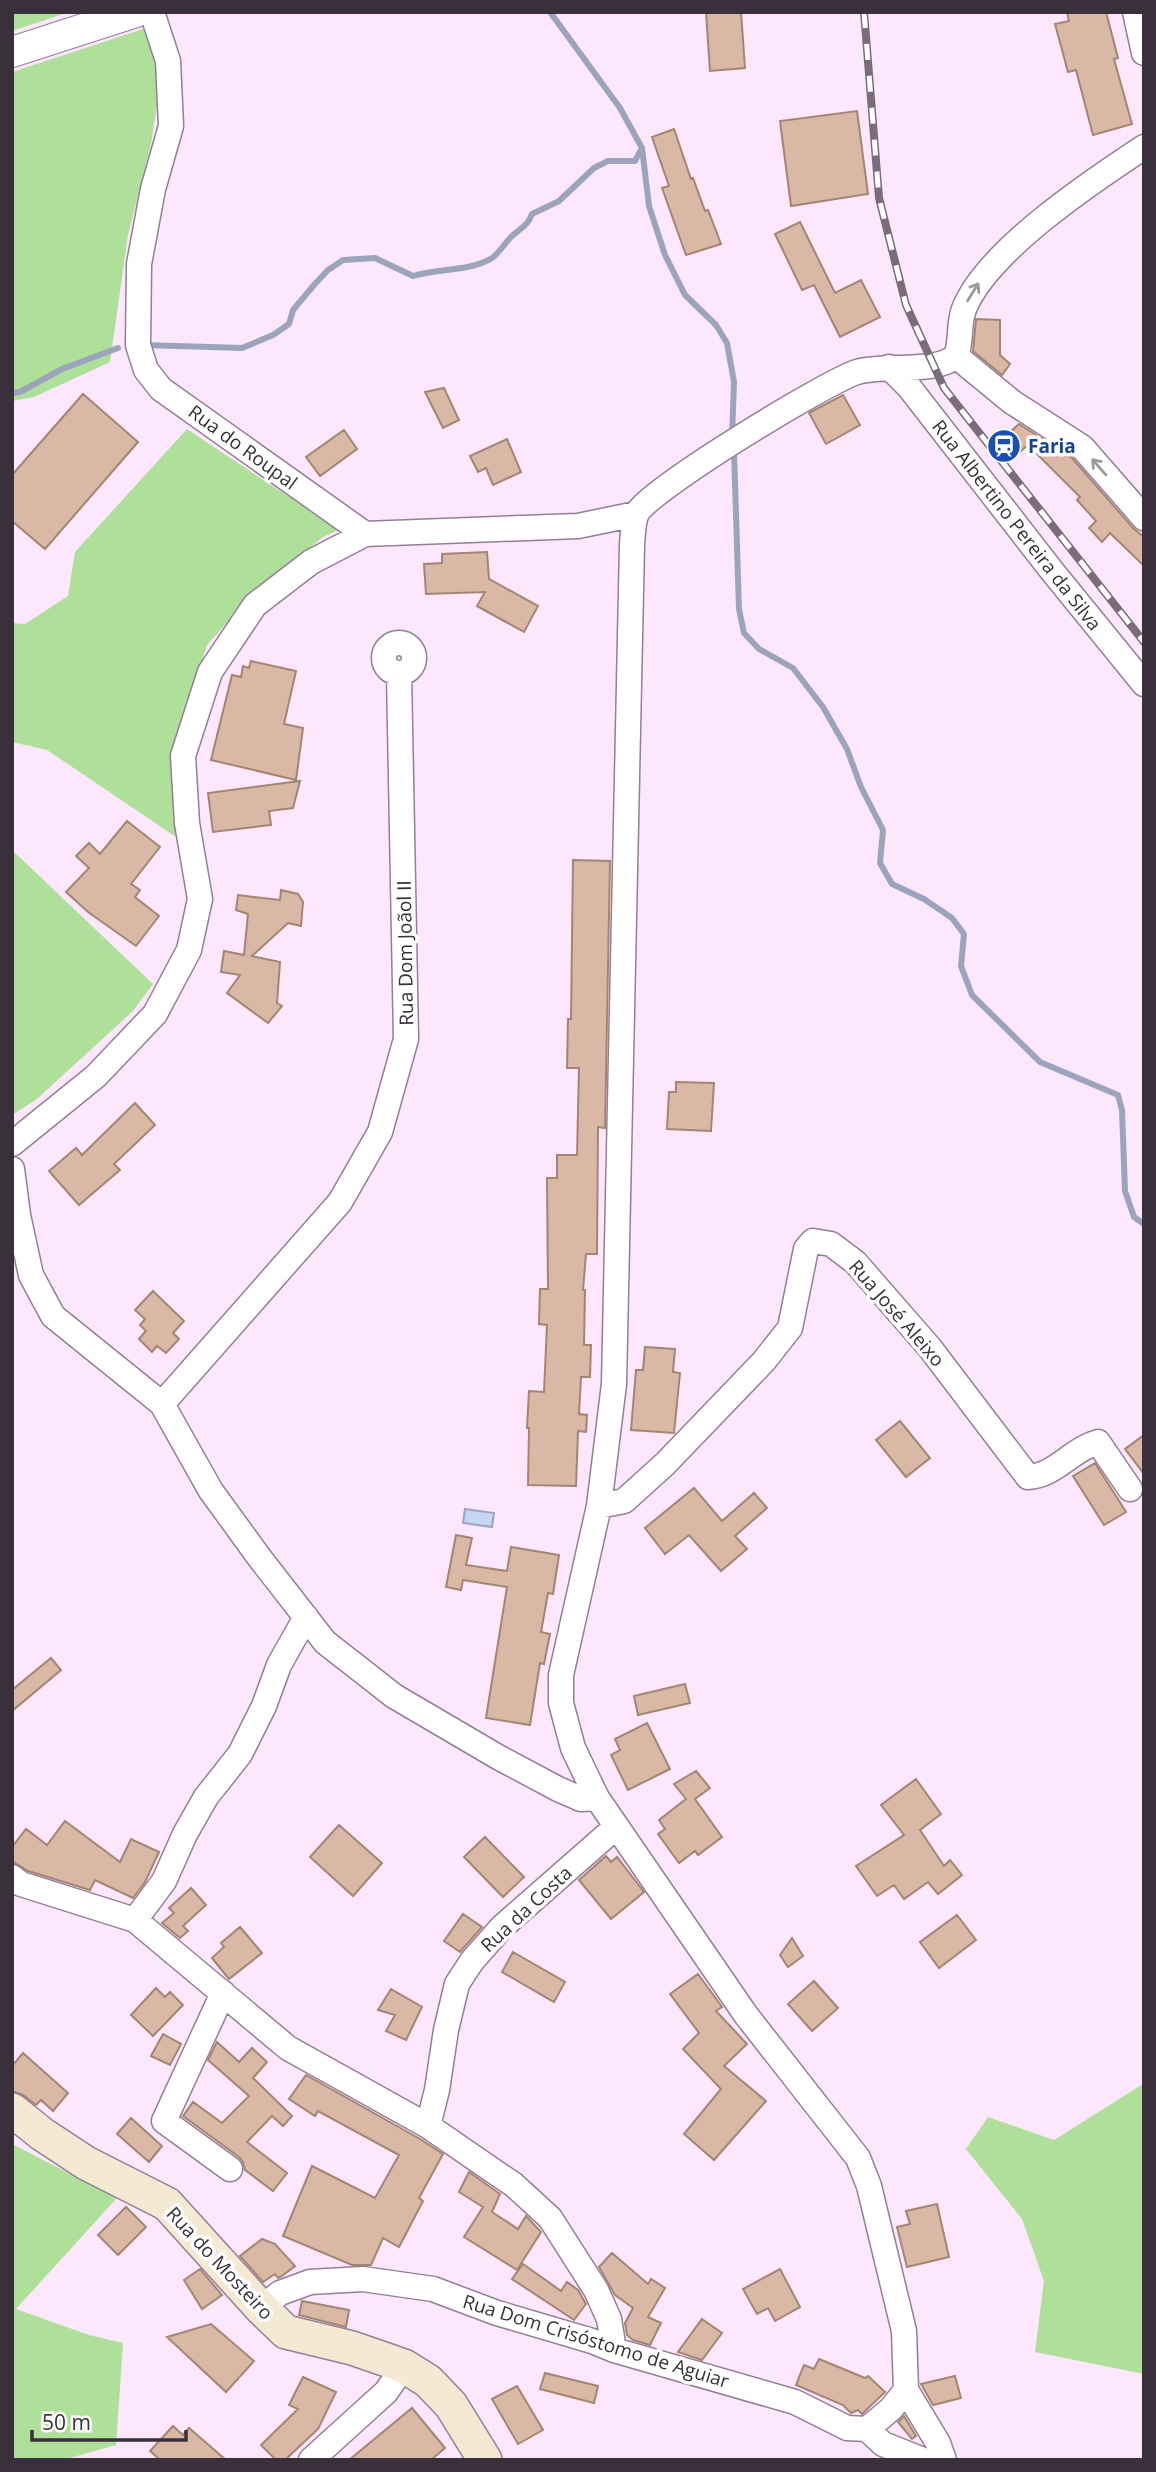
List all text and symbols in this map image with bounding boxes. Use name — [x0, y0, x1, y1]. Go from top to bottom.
one-way arrow — [967, 282, 981, 302]
street label: Rua do Roupal — [183, 399, 303, 495]
street label: Rua Albertino Pereira da Silva — [926, 414, 1108, 636]
station icon: Faria — [985, 427, 1023, 465]
place label: Faria — [1028, 433, 1076, 459]
one-way arrow — [1091, 458, 1107, 476]
street label: Rua Dom Joãol II — [391, 880, 419, 1026]
street label: Rua José Aleixo — [843, 1254, 951, 1372]
street label: Rua da Costa — [475, 1860, 577, 1958]
street label: Rua do Mosteiro — [161, 2201, 279, 2325]
street label: Rua Dom Crisóstomo de Aguiar — [460, 2288, 733, 2394]
scale bar — [32, 2398, 186, 2442]
text: 50 m — [42, 2408, 91, 2436]

